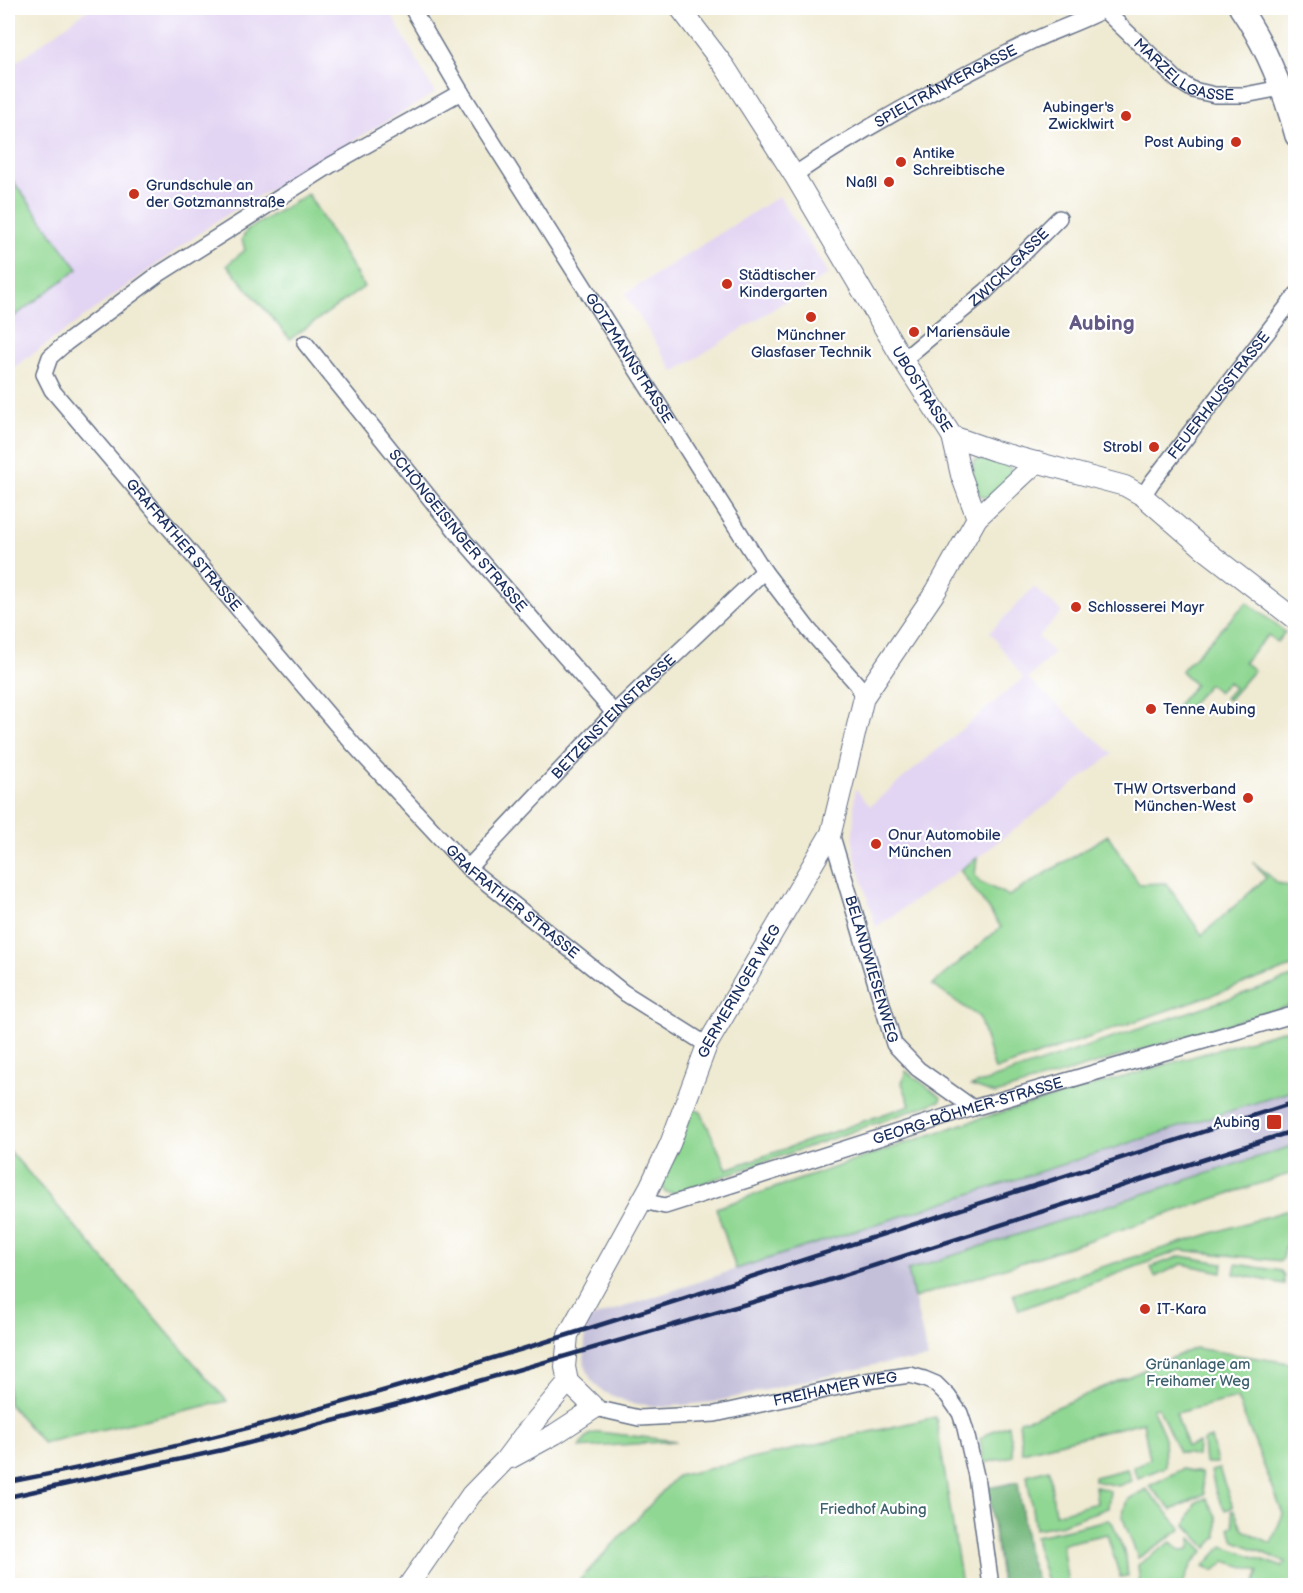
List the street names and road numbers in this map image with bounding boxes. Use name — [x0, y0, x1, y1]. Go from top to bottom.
street label: MARZELLGASSE — [1129, 34, 1234, 105]
street label: SPIELTRÄNKERGASSE — [871, 41, 1020, 132]
street label: ZWICKLGASSE — [965, 224, 1053, 312]
street label: GOTZMANNSTRASSE — [581, 290, 677, 427]
street label: FEUERHAUSSTRASSE — [1164, 328, 1274, 463]
street label: UBOSTRASSE — [887, 343, 956, 436]
street label: SCHÖNGEISINGER STRASSE — [384, 446, 531, 616]
street label: GRAFRATHER STRASSE — [122, 475, 245, 616]
street label: BETZENSTEINSTRASSE — [548, 650, 680, 783]
street label: GRAFRATHER STRASSE — [441, 841, 583, 963]
street label: BELANDWIESENWEG — [840, 893, 902, 1045]
street label: GERMERINGER WEG — [694, 921, 785, 1061]
street label: GEORG-BÖHMER-STRASSE — [871, 1073, 1065, 1149]
street label: FREIHAMER WEG — [772, 1368, 898, 1411]

